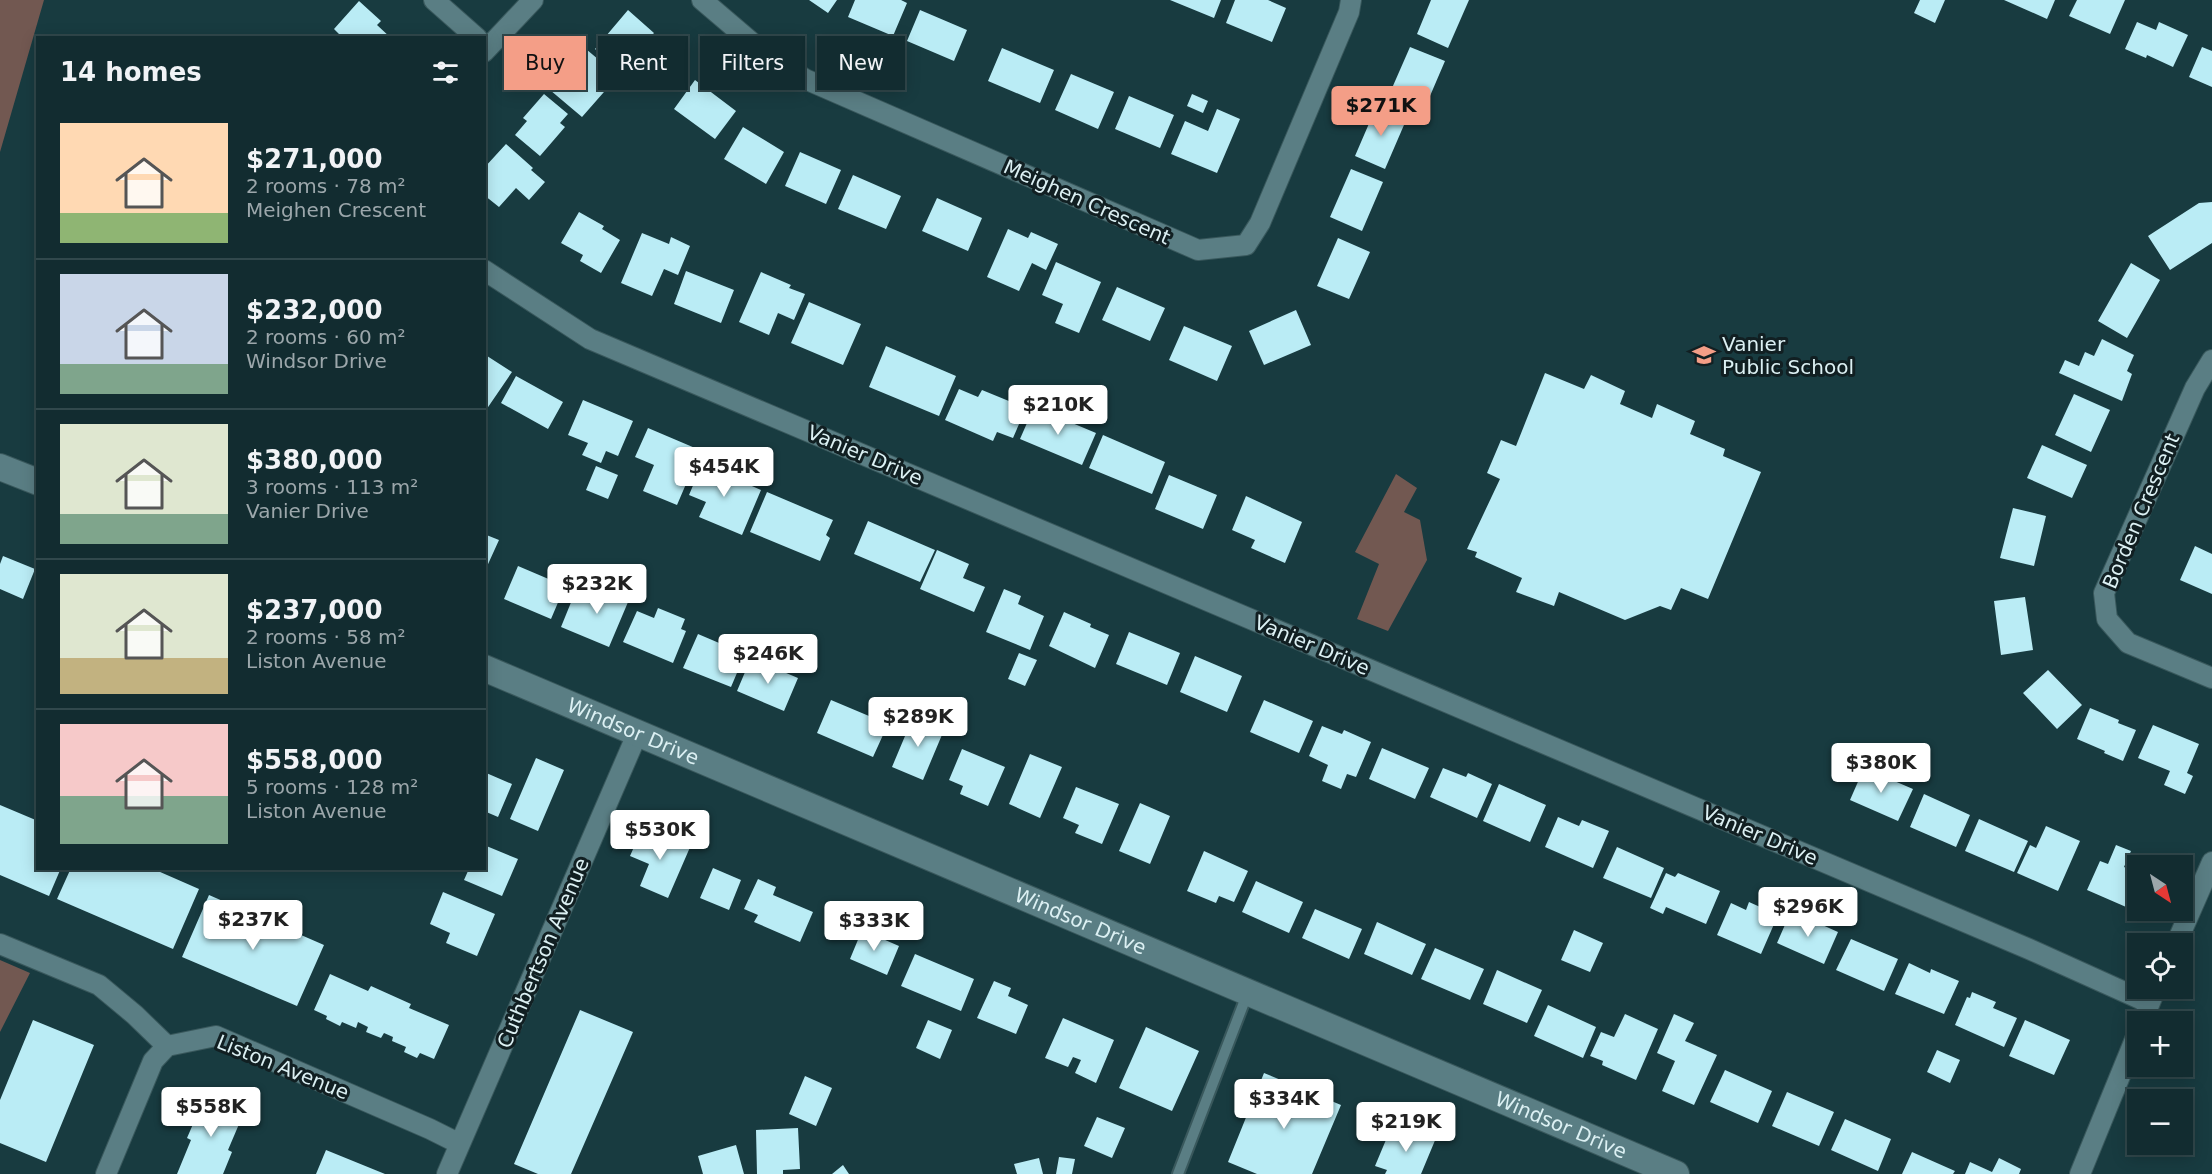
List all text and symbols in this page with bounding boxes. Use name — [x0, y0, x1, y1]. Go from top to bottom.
chip: Buy — [504, 36, 586, 90]
chip: Rent — [598, 36, 688, 90]
chip: Filters — [700, 36, 805, 90]
chip: New — [817, 36, 905, 90]
icon: filters — [429, 56, 462, 89]
text: 14 homes — [60, 57, 202, 87]
pin: $271K — [1339, 86, 1423, 137]
text: $271K — [1345, 93, 1417, 117]
text: $271,000 — [246, 144, 383, 174]
icon: home — [108, 147, 180, 219]
street label: Meighen Crescent — [1000, 154, 1174, 250]
text: 2 rooms · 78 m² — [246, 174, 406, 198]
text: Meighen Crescent — [246, 198, 426, 222]
text: $232,000 — [246, 295, 383, 325]
icon: home — [108, 298, 180, 370]
text: 2 rooms · 60 m² — [246, 325, 406, 349]
place label: Vanier Public School — [1722, 332, 1854, 379]
school or university icon: Vanier Public School — [1691, 342, 1717, 368]
text: Windsor Drive — [246, 349, 387, 373]
pin: $210K — [1016, 385, 1100, 436]
text: $210K — [1022, 392, 1094, 416]
street label: Vanier Drive — [804, 420, 926, 490]
street label: Borden Crescent — [2097, 430, 2185, 592]
text: $380,000 — [246, 445, 383, 475]
pin: $454K — [682, 447, 766, 498]
icon: home — [108, 448, 180, 520]
text: $454K — [688, 454, 760, 478]
text: 3 rooms · 113 m² — [246, 475, 418, 499]
text: Vanier Drive — [246, 499, 369, 523]
pin: $232K — [555, 564, 639, 615]
text: $232K — [561, 571, 633, 595]
text: $237,000 — [246, 595, 383, 625]
icon: home — [108, 598, 180, 670]
street label: Vanier Drive — [1251, 610, 1373, 680]
text: 2 rooms · 58 m² — [246, 625, 406, 649]
pin: $246K — [726, 634, 810, 685]
text: $246K — [732, 641, 804, 665]
text: Liston Avenue — [246, 649, 387, 673]
street label: Windsor Drive — [564, 693, 703, 770]
pin: $289K — [876, 697, 960, 748]
text: $289K — [882, 704, 954, 728]
pin: $380K — [1839, 743, 1923, 794]
text: $558,000 — [246, 745, 383, 775]
icon: home — [108, 748, 180, 820]
text: $380K — [1845, 750, 1917, 774]
text: 5 rooms · 128 m² — [246, 775, 418, 799]
text: Liston Avenue — [246, 799, 387, 823]
street label: Vanier Drive — [1699, 800, 1821, 870]
pin: $530K — [618, 810, 702, 861]
text: $530K — [624, 817, 696, 841]
street label: Cuthbertson Avenue — [492, 854, 594, 1052]
north arrow — [2127, 855, 2193, 921]
map controls — [2127, 855, 2193, 1155]
street label: Windsor Drive — [1011, 883, 1150, 960]
pin: $296K — [1766, 887, 1850, 938]
text: $296K — [1772, 894, 1844, 918]
pin: $237K — [211, 900, 295, 951]
pin: $333K — [832, 901, 916, 952]
text: $237K — [217, 907, 289, 931]
text: $333K — [838, 908, 910, 932]
button: locate — [2127, 933, 2193, 999]
button: + — [2127, 1011, 2193, 1077]
street label: Liston Avenue — [213, 1030, 353, 1104]
pin: $334K — [1242, 1079, 1326, 1130]
text: $334K — [1248, 1086, 1320, 1110]
pin: $558K — [169, 1087, 253, 1138]
street label: Windsor Drive — [1491, 1087, 1631, 1164]
button: − — [2127, 1089, 2193, 1155]
text: $558K — [175, 1094, 247, 1118]
pin: $219K — [1364, 1102, 1448, 1153]
text: $219K — [1370, 1109, 1442, 1133]

